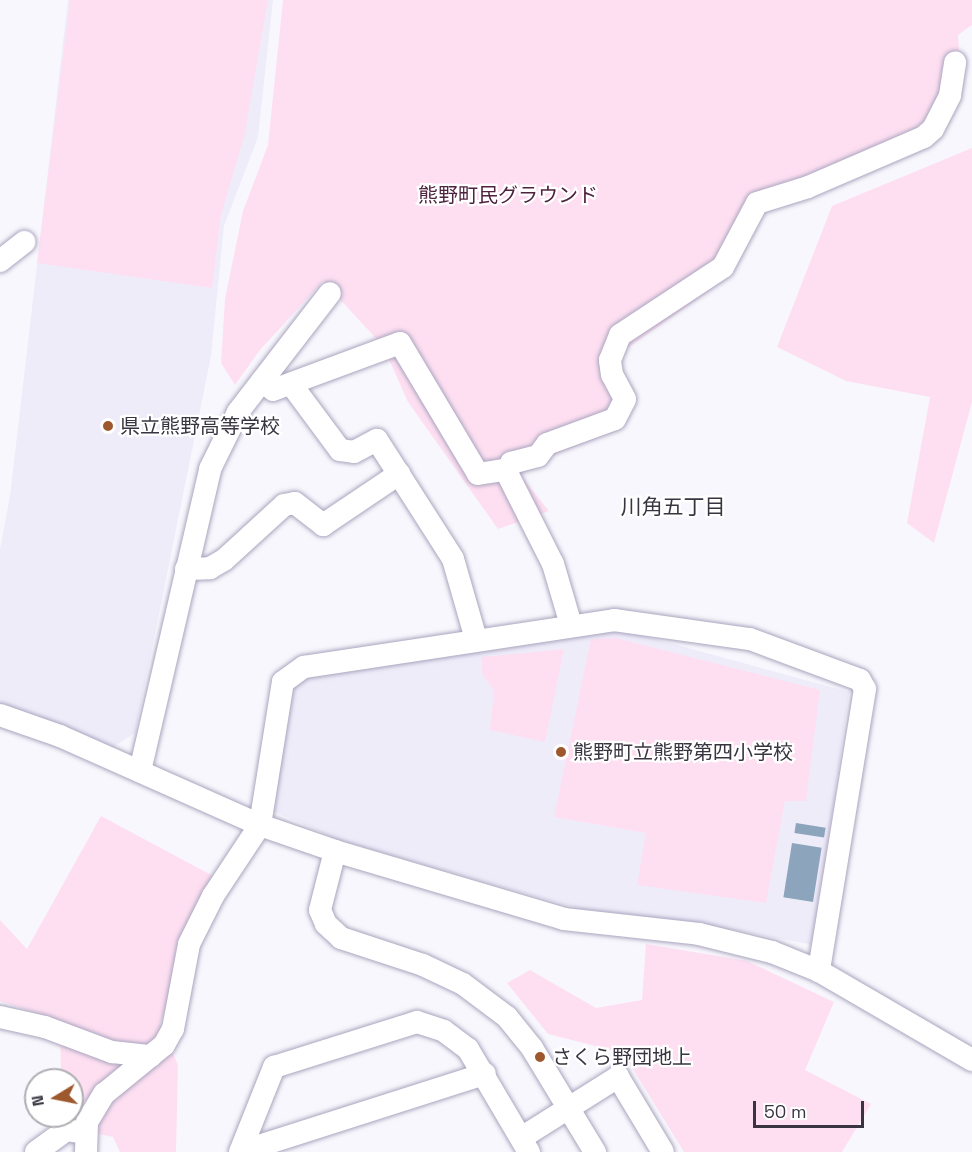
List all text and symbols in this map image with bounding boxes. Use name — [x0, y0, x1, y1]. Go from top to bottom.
park label: 熊野町民グラウンド — [418, 183, 598, 207]
place label: 県立熊野高等学校 — [120, 414, 280, 438]
marker: 県立熊野高等学校 — [101, 419, 115, 433]
district label: 川角五丁目 — [621, 494, 725, 520]
place label: 熊野町立熊野第四小学校 — [573, 740, 793, 764]
marker: 熊野町立熊野第四小学校 — [554, 745, 568, 759]
place label: さくら野団地上 — [552, 1045, 692, 1069]
marker: さくら野団地上 — [533, 1050, 547, 1064]
north arrow — [24, 1068, 84, 1128]
scale bar — [756, 1089, 867, 1127]
text: N — [26, 1094, 49, 1108]
text: 50 m — [764, 1100, 806, 1123]

